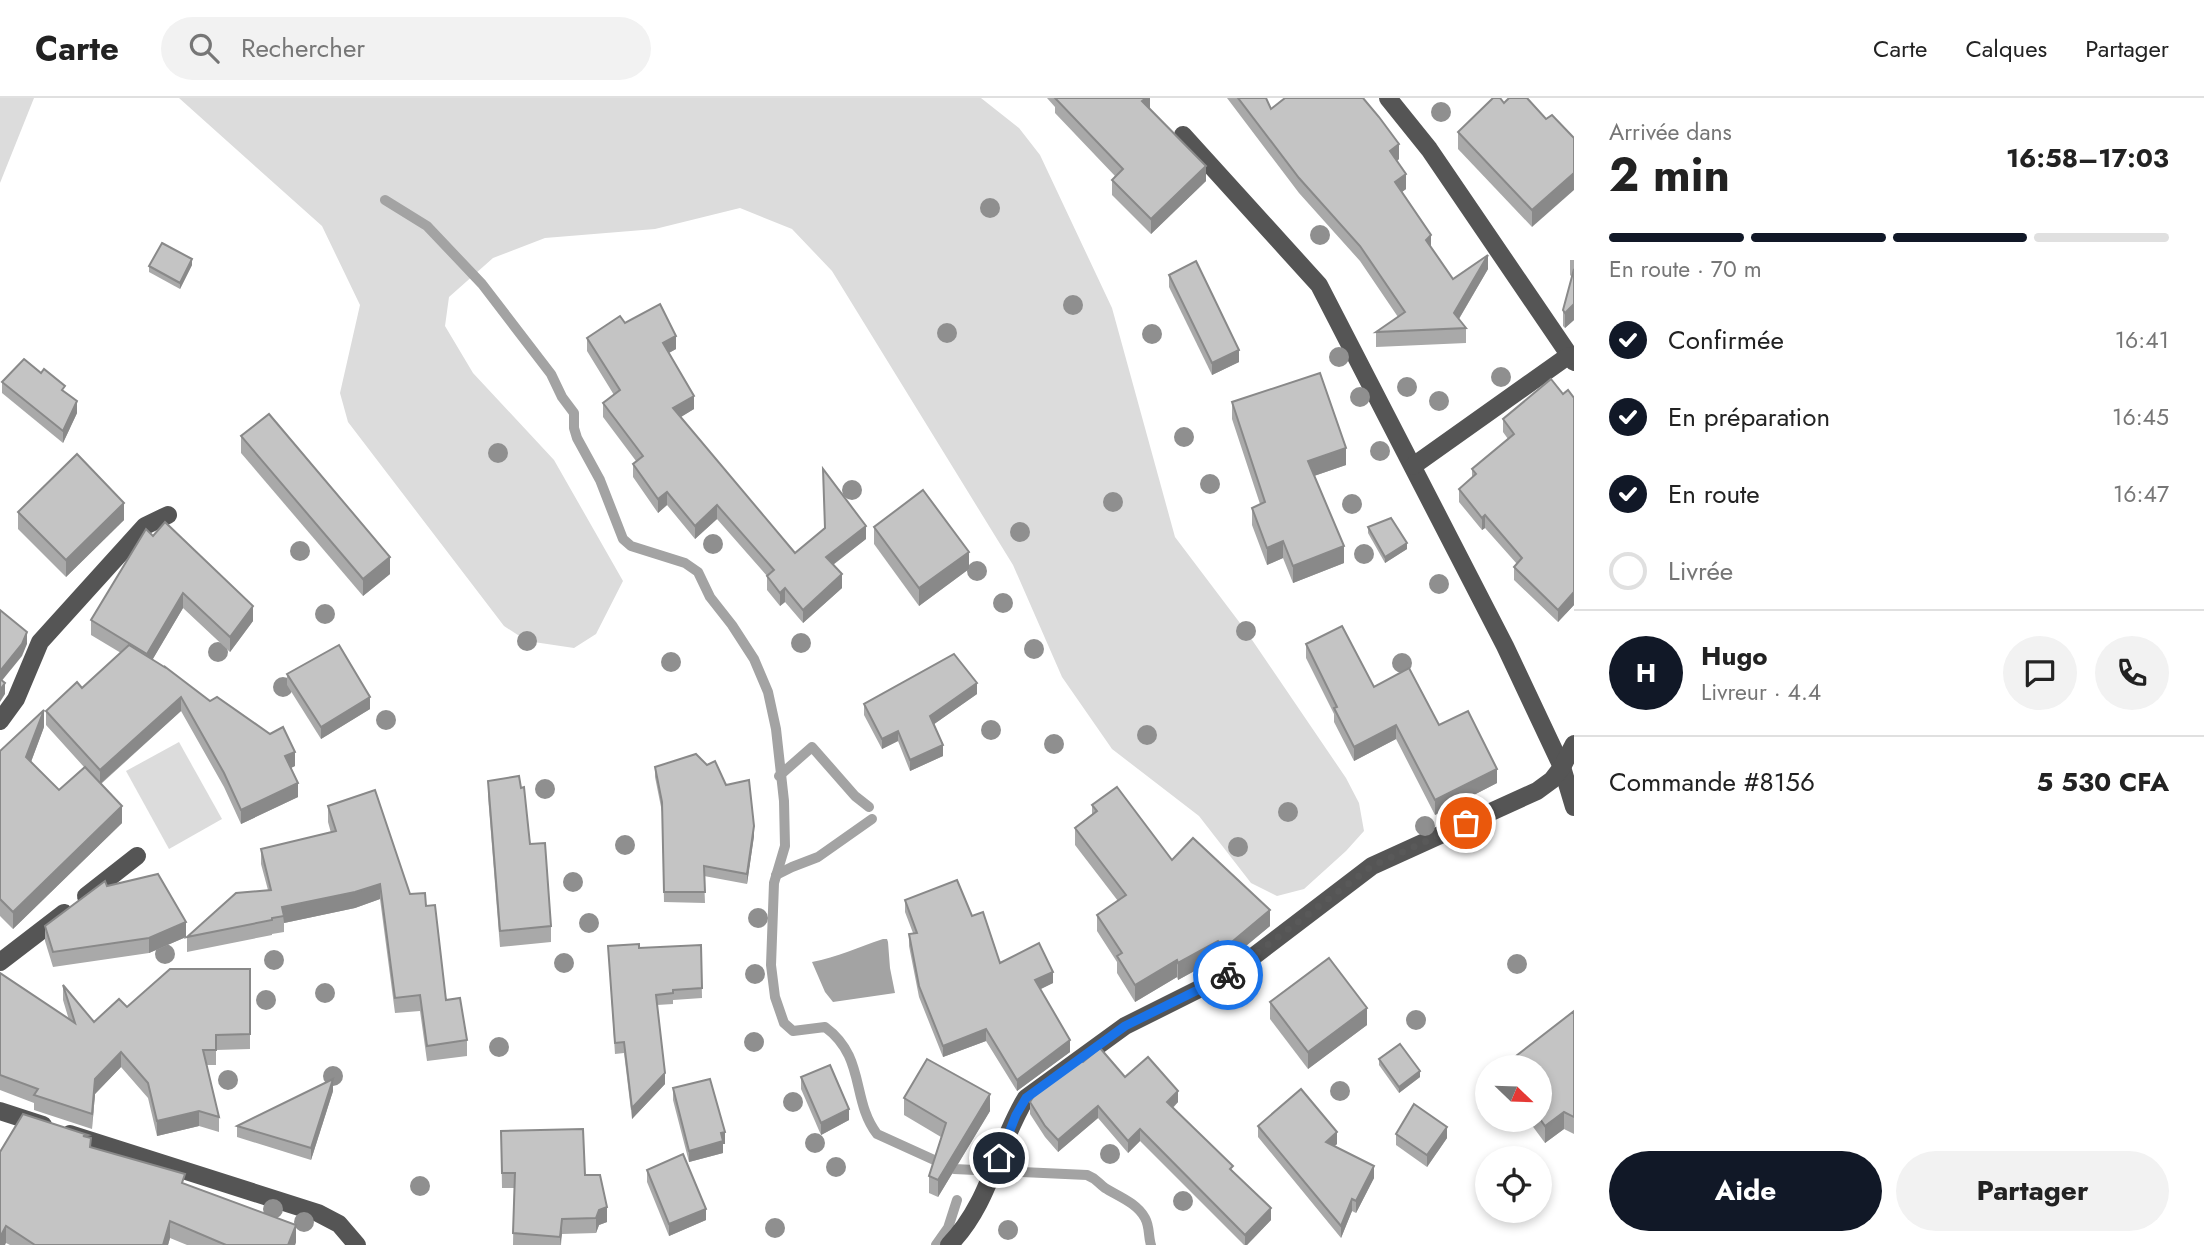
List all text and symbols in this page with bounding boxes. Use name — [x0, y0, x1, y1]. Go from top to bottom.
search box — [161, 17, 651, 80]
text: Carte — [35, 25, 119, 72]
icon: search — [185, 29, 223, 67]
text: Rechercher — [241, 29, 365, 67]
text: Carte — [1873, 31, 1927, 66]
text: Calques — [1965, 31, 2047, 66]
text: Partager — [2085, 31, 2169, 66]
text: Arrivée dans — [1609, 115, 1732, 149]
text: 16:58–17:03 — [2006, 139, 2169, 177]
text: 2 min — [1609, 142, 1730, 208]
text: En route · 70 m — [1609, 252, 1762, 286]
icon: check — [1609, 321, 1647, 359]
text: Confirmée — [1668, 321, 1784, 359]
text: 16:41 — [2115, 323, 2169, 357]
icon: check — [1609, 398, 1647, 436]
text: En préparation — [1668, 398, 1830, 436]
text: 16:45 — [2112, 400, 2169, 434]
icon: check — [1609, 475, 1647, 513]
text: En route — [1668, 475, 1760, 513]
text: 16:47 — [2113, 477, 2169, 511]
text: Livrée — [1668, 552, 1733, 590]
button: chat — [2003, 636, 2077, 710]
button: phone — [2095, 636, 2169, 710]
text: Hugo — [1701, 637, 1768, 675]
text: H — [1636, 654, 1656, 692]
text: Livreur · 4.4 — [1701, 675, 1821, 709]
text: Commande #8156 — [1609, 763, 1815, 801]
text: 5 530 CFA — [2037, 763, 2169, 801]
pin — [1436, 793, 1496, 853]
icon: bag — [1447, 804, 1485, 842]
courier — [1193, 940, 1263, 1010]
icon: bike — [1209, 956, 1247, 994]
north arrow — [1475, 1055, 1552, 1132]
map controls — [1475, 1055, 1552, 1223]
pin — [969, 1128, 1029, 1188]
icon: home — [980, 1139, 1018, 1177]
button: locate — [1475, 1146, 1552, 1223]
button: Aide — [1609, 1151, 1882, 1231]
button: Partager — [1896, 1151, 2169, 1231]

